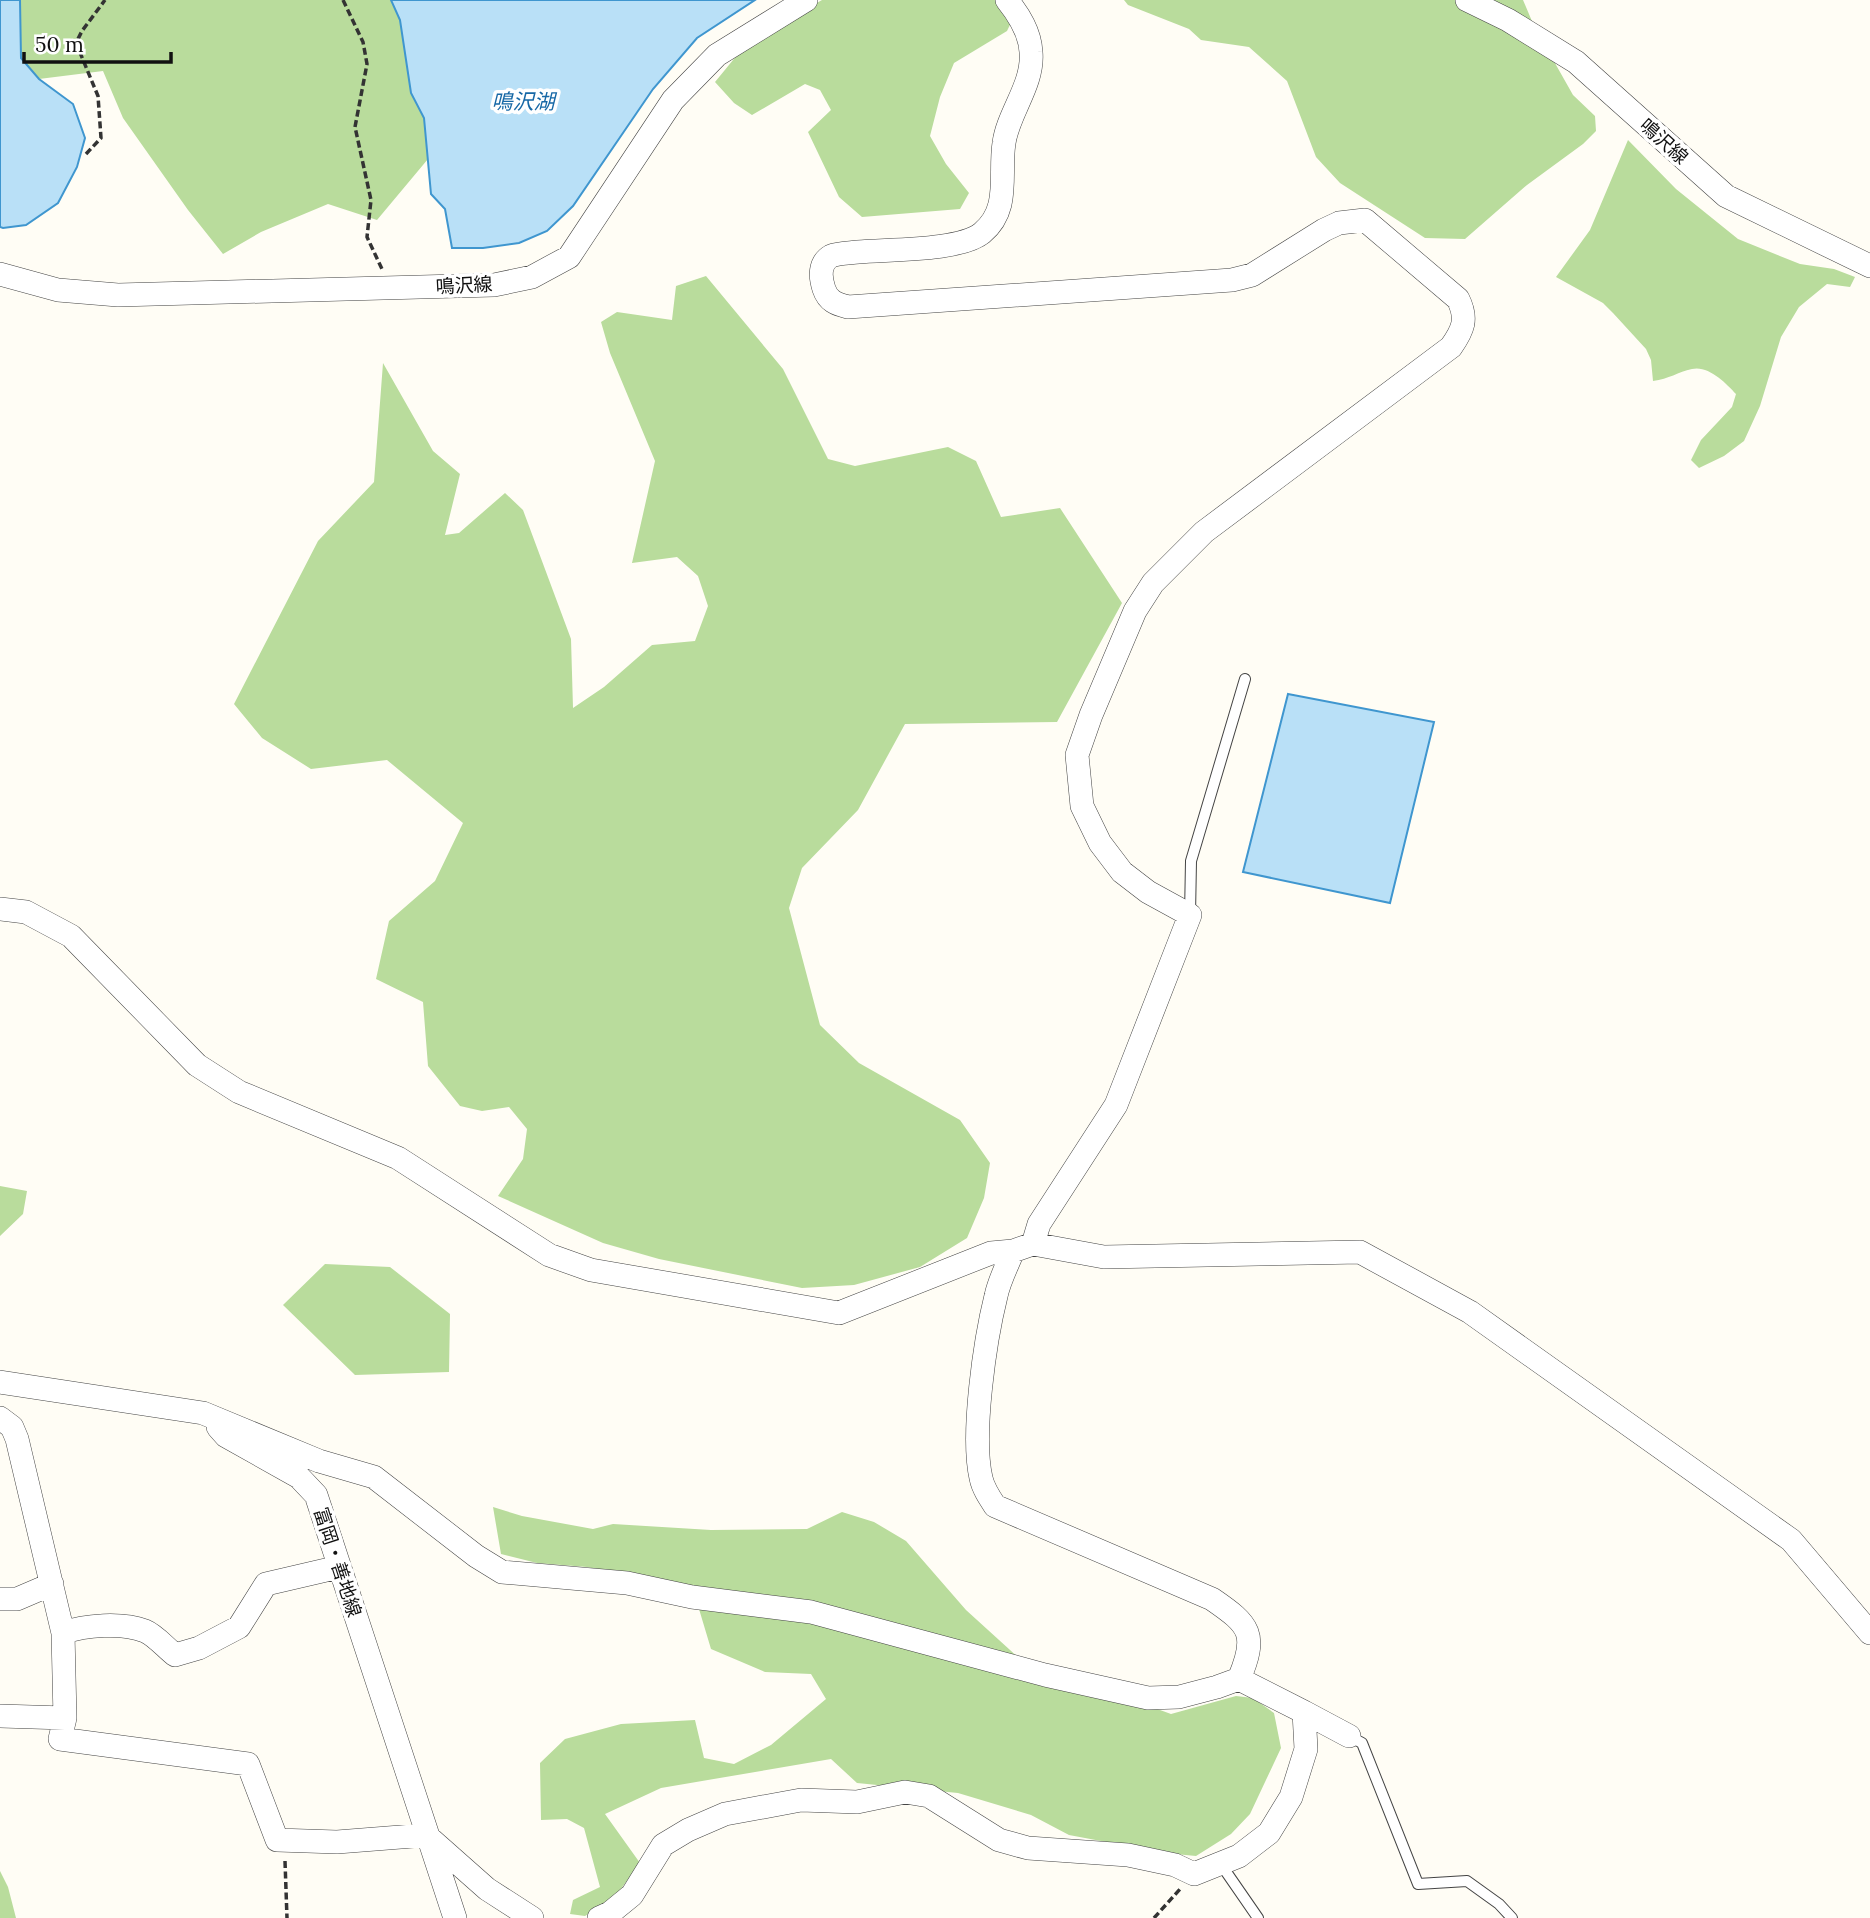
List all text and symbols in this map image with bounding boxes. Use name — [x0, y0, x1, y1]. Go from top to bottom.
scale bar — [24, 21, 172, 65]
text: 50 m — [35, 31, 84, 58]
water label: 鳴沢湖 — [492, 88, 557, 115]
street label: 鳴沢線 — [1635, 113, 1693, 169]
street label: 鳴沢線 — [435, 272, 493, 298]
street label: 富岡・善地線 — [309, 1504, 367, 1620]

